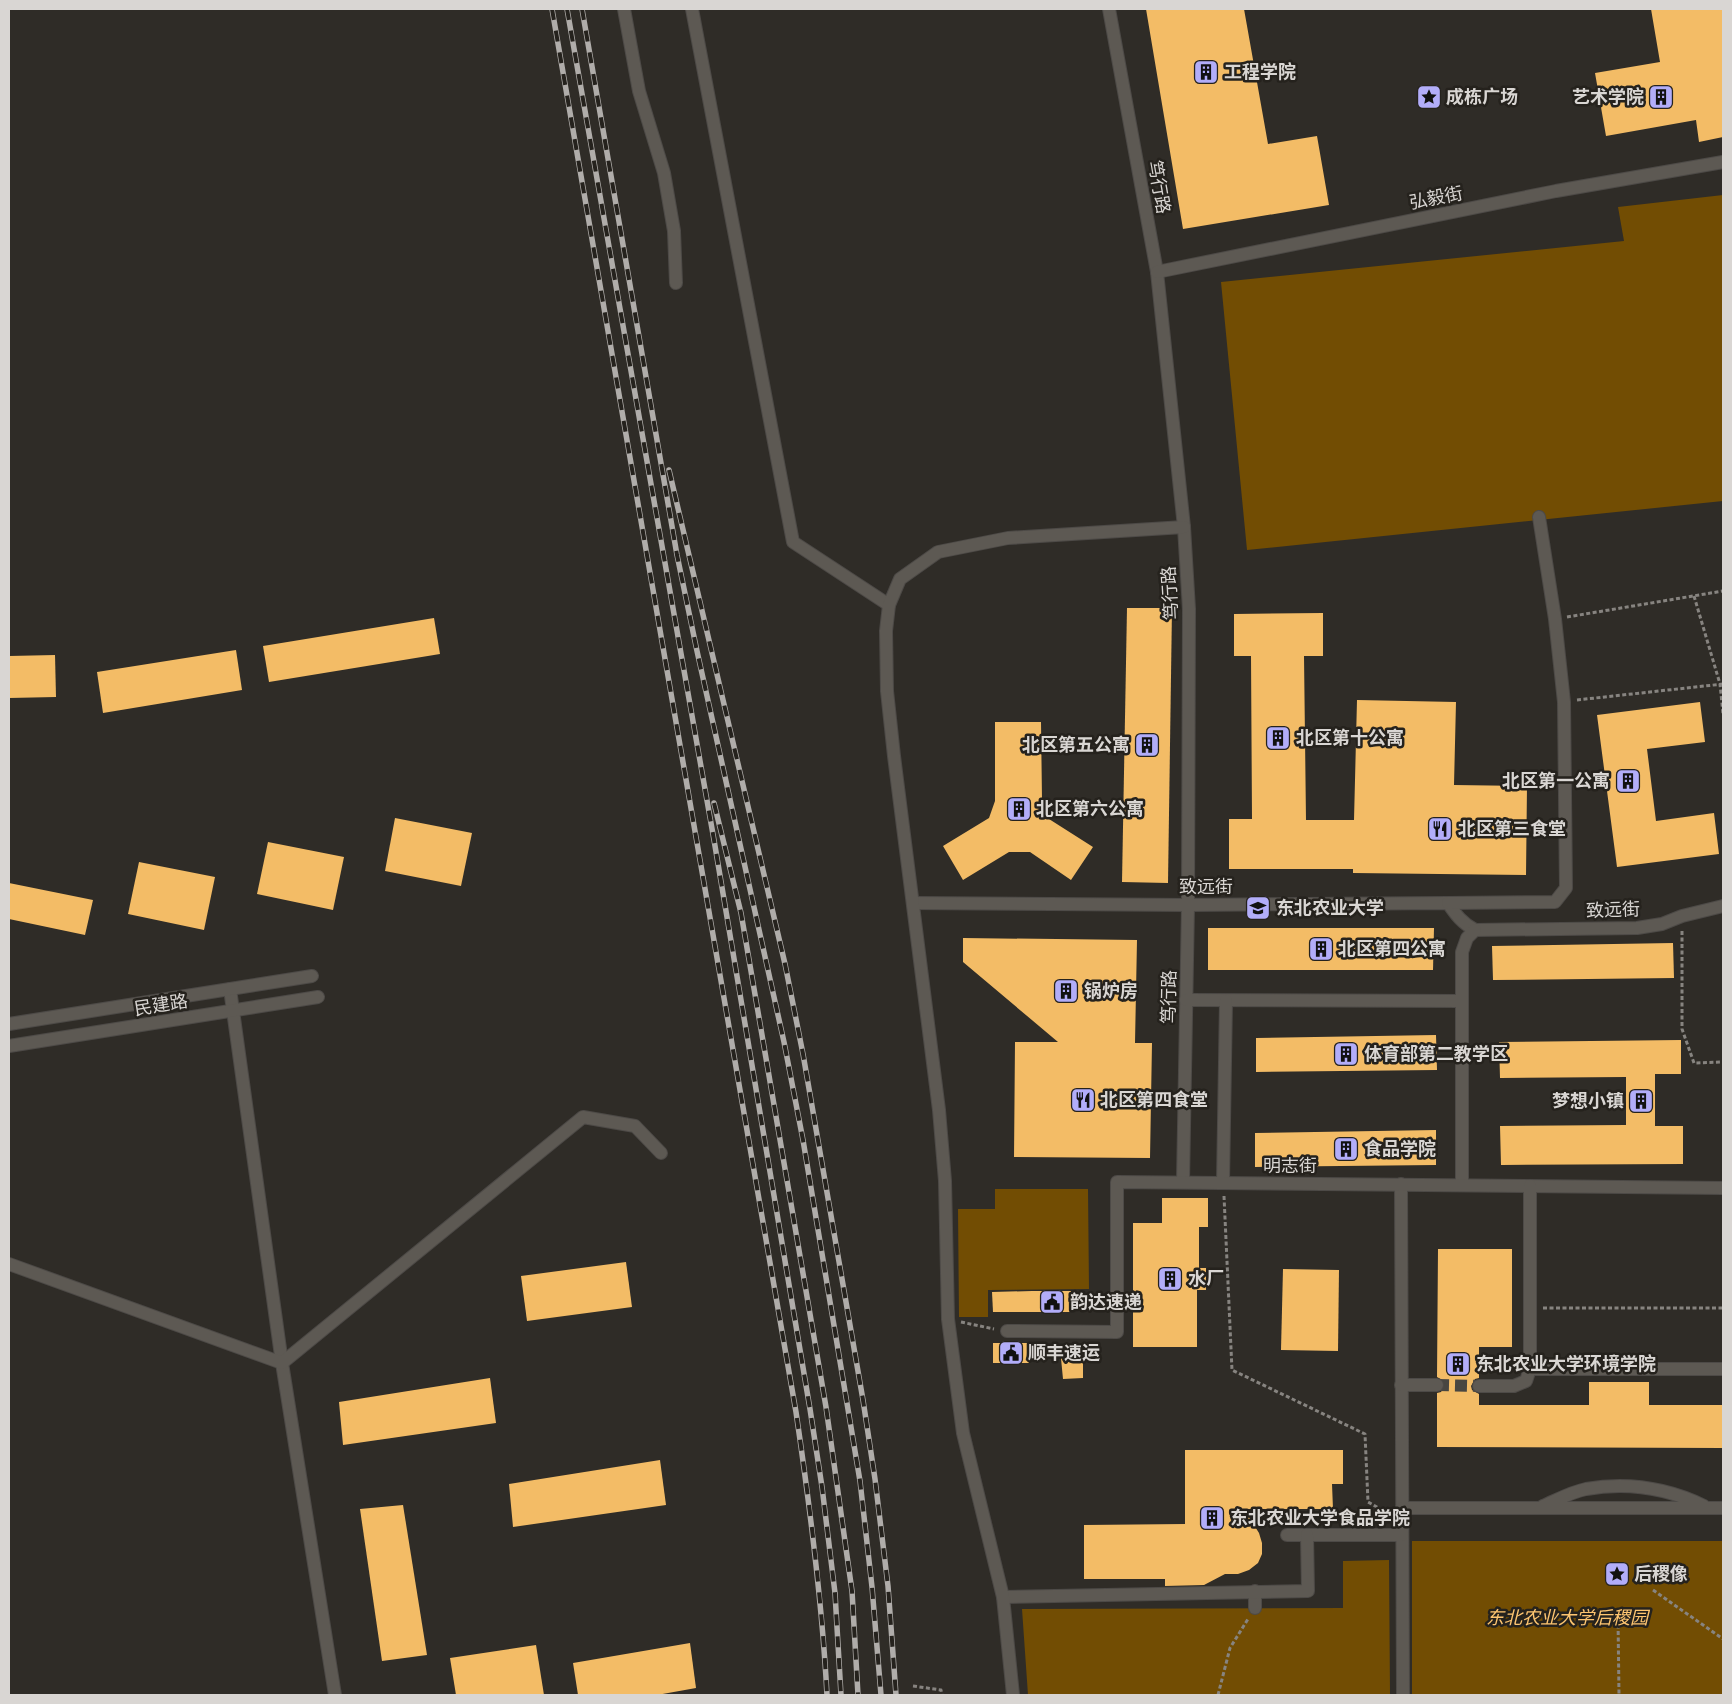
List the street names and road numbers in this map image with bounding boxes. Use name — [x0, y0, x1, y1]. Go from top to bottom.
street label: 笃行路 — [1143, 159, 1175, 215]
street label: 弘毅街 — [1407, 182, 1465, 214]
street label: 笃行路 — [1158, 565, 1182, 621]
street label: 致远街 — [1179, 876, 1233, 898]
street label: 致远街 — [1586, 898, 1640, 922]
street label: 笃行路 — [1158, 970, 1180, 1024]
street label: 民建路 — [133, 990, 189, 1020]
street label: 明志街 — [1263, 1155, 1317, 1177]

